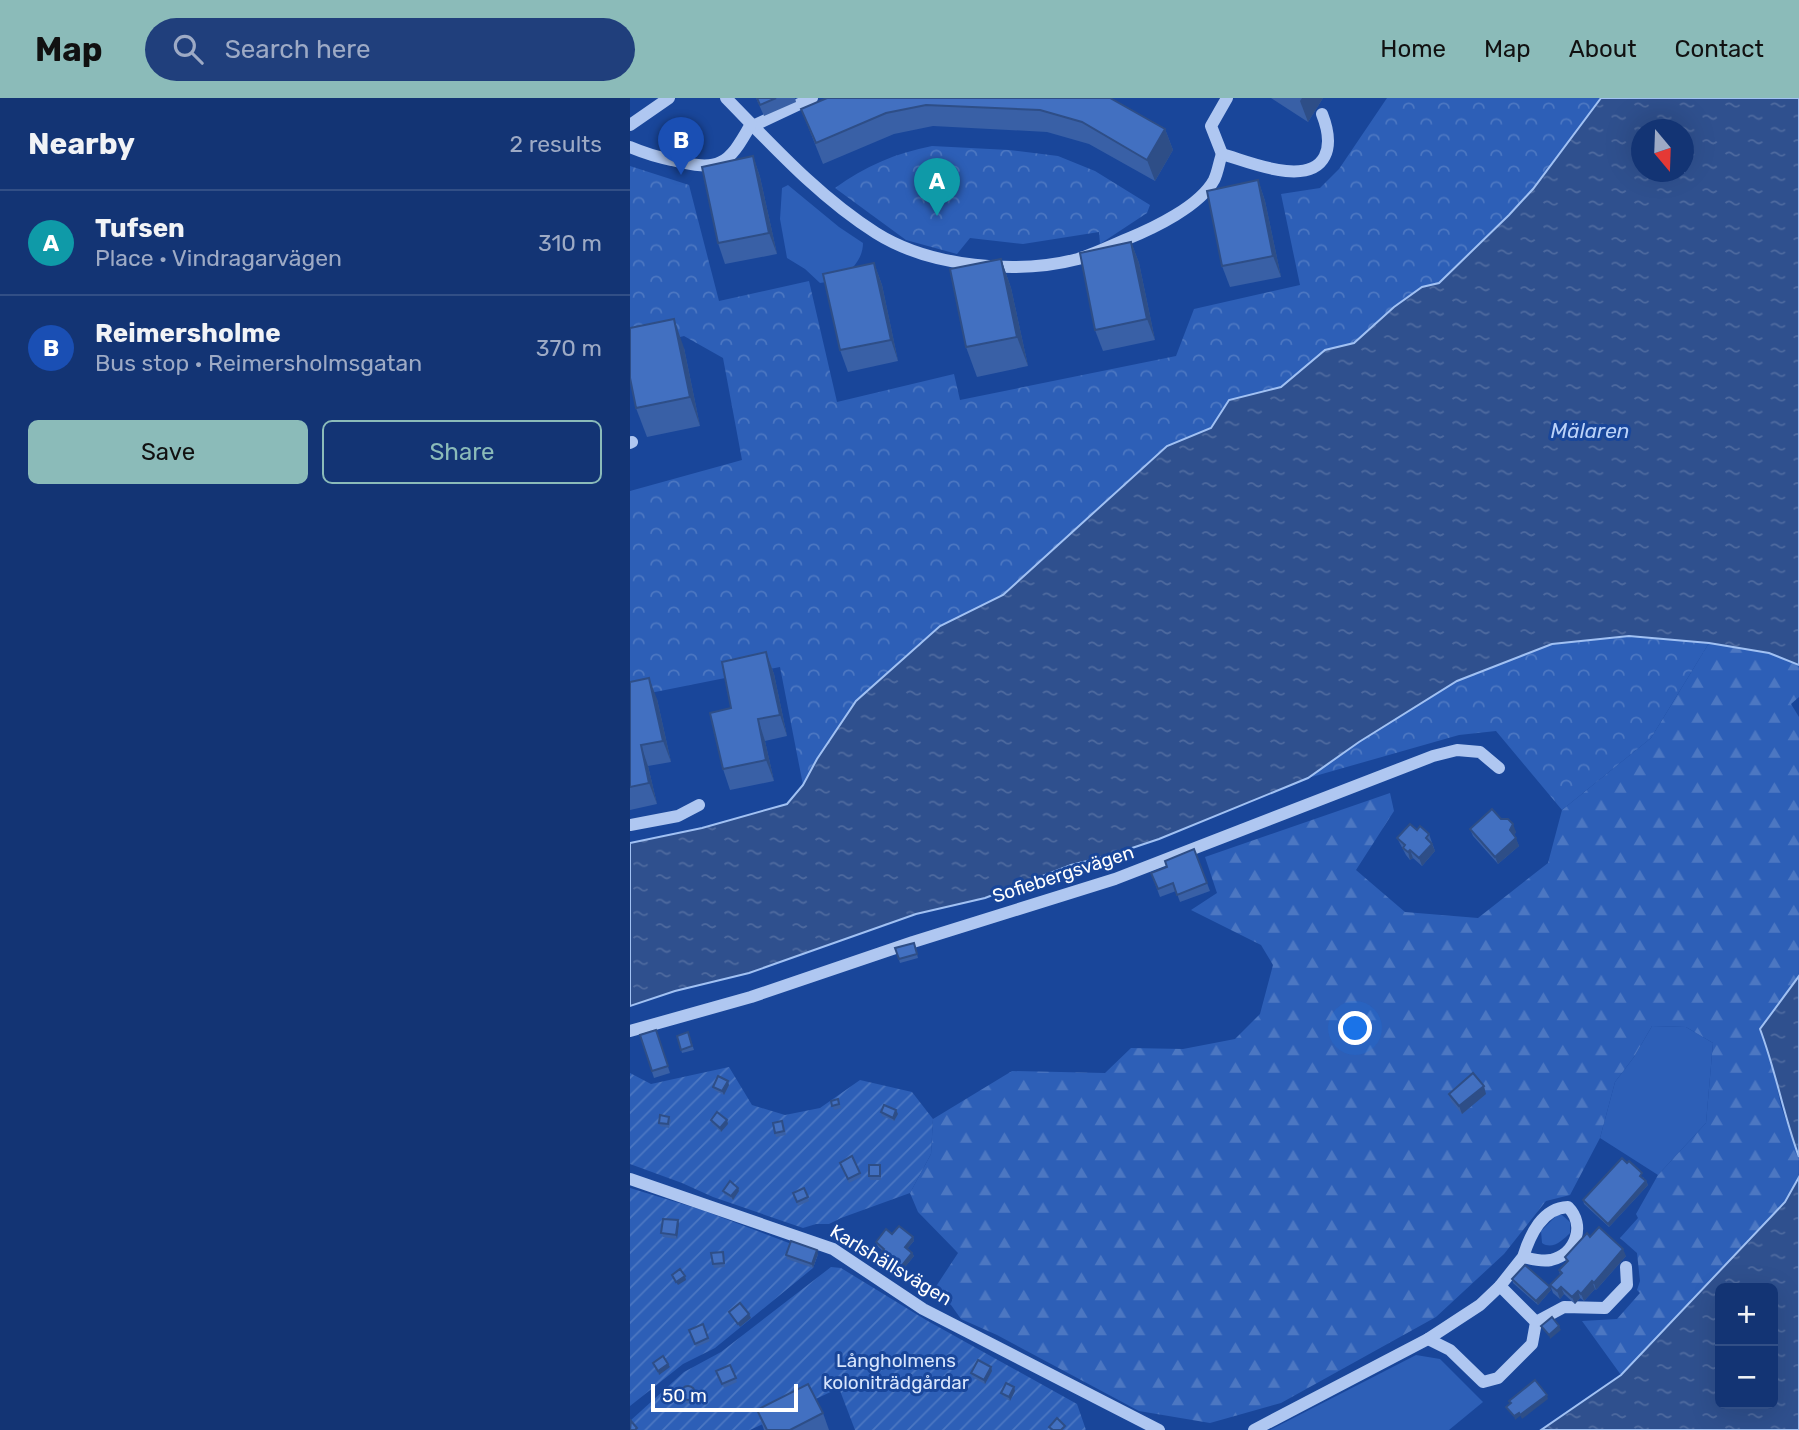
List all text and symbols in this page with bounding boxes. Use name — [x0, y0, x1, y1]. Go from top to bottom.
search box — [145, 18, 635, 81]
text: Map — [35, 30, 103, 69]
icon: search — [169, 30, 207, 68]
text: Search here — [225, 34, 370, 65]
text: Home — [1380, 35, 1446, 63]
text: Map — [1484, 35, 1531, 63]
text: About — [1569, 35, 1637, 63]
text: Contact — [1675, 35, 1764, 63]
pin: B — [658, 117, 704, 175]
north arrow — [1631, 119, 1694, 182]
text: Nearby — [28, 126, 135, 162]
text: 2 results — [510, 130, 602, 158]
pin: A — [914, 158, 960, 216]
text: Tufsen — [95, 213, 185, 244]
text: A — [43, 229, 59, 257]
text: 310 m — [538, 229, 602, 257]
text: Place · Vindragarvägen — [95, 244, 342, 272]
text: Reimersholme — [95, 318, 281, 349]
text: B — [43, 334, 59, 362]
text: 370 m — [536, 334, 602, 362]
text: Bus stop · Reimersholmsgatan — [95, 349, 422, 377]
water label: Mälaren — [1551, 418, 1629, 443]
button: Save — [28, 420, 308, 484]
button: Share — [322, 420, 602, 484]
street label: Sofiebergsvägen — [989, 840, 1137, 908]
your location — [1338, 1011, 1372, 1045]
street label: Karlshällsvägen — [826, 1220, 956, 1310]
map controls — [1715, 1283, 1778, 1409]
button: + — [1715, 1283, 1778, 1346]
button: − — [1715, 1346, 1778, 1409]
park label: Långholmens koloniträdgårdar — [823, 1349, 970, 1394]
scale bar — [651, 1381, 798, 1413]
text: 50 m — [662, 1384, 707, 1407]

